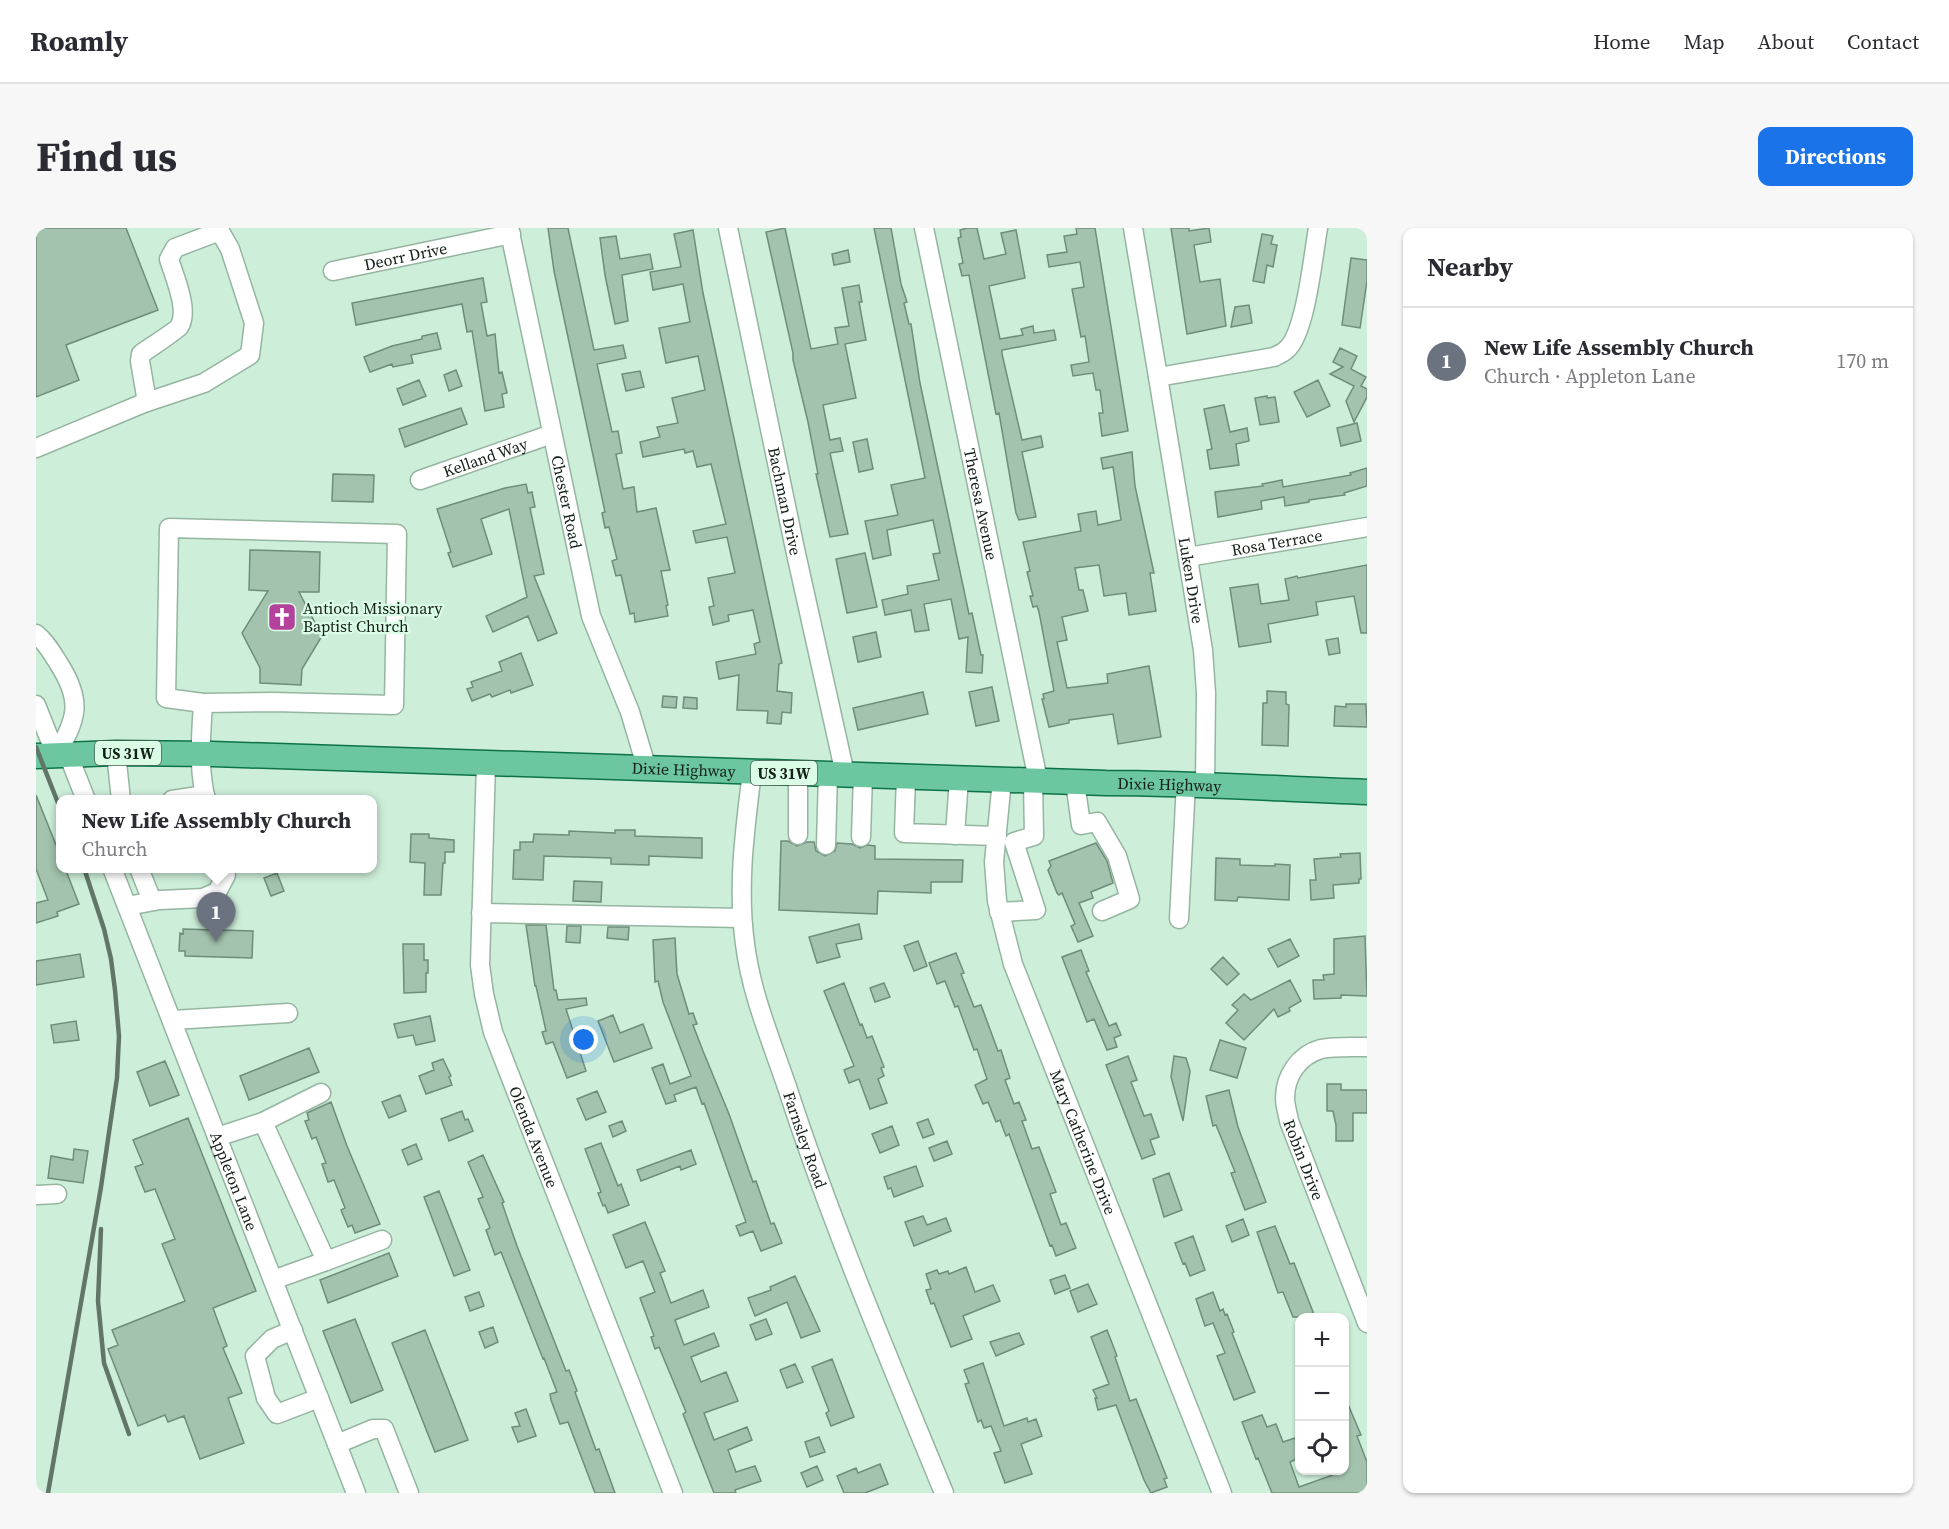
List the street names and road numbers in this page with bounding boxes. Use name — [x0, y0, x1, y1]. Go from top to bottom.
street label: Deorr Drive — [362, 237, 449, 275]
street label: Kelland Way — [440, 432, 531, 482]
street label: Bachman Drive — [763, 445, 807, 557]
street label: Theresa Avenue — [959, 446, 1003, 562]
street label: Chester Road — [546, 453, 587, 551]
street label: Rosa Terrace — [1230, 524, 1324, 561]
street label: Luken Drive — [1174, 535, 1209, 625]
road number: US 31W — [95, 741, 161, 765]
street label: Dixie Highway — [631, 757, 737, 782]
road number: US 31W — [751, 761, 817, 785]
street label: Dixie Highway — [1117, 772, 1223, 797]
street label: Mary Catherine Drive — [1045, 1066, 1122, 1218]
street label: Olenda Avenue — [504, 1083, 564, 1191]
street label: Farnsley Road — [778, 1089, 832, 1191]
street label: Robin Drive — [1278, 1116, 1329, 1203]
street label: Appleton Lane — [205, 1128, 263, 1234]

